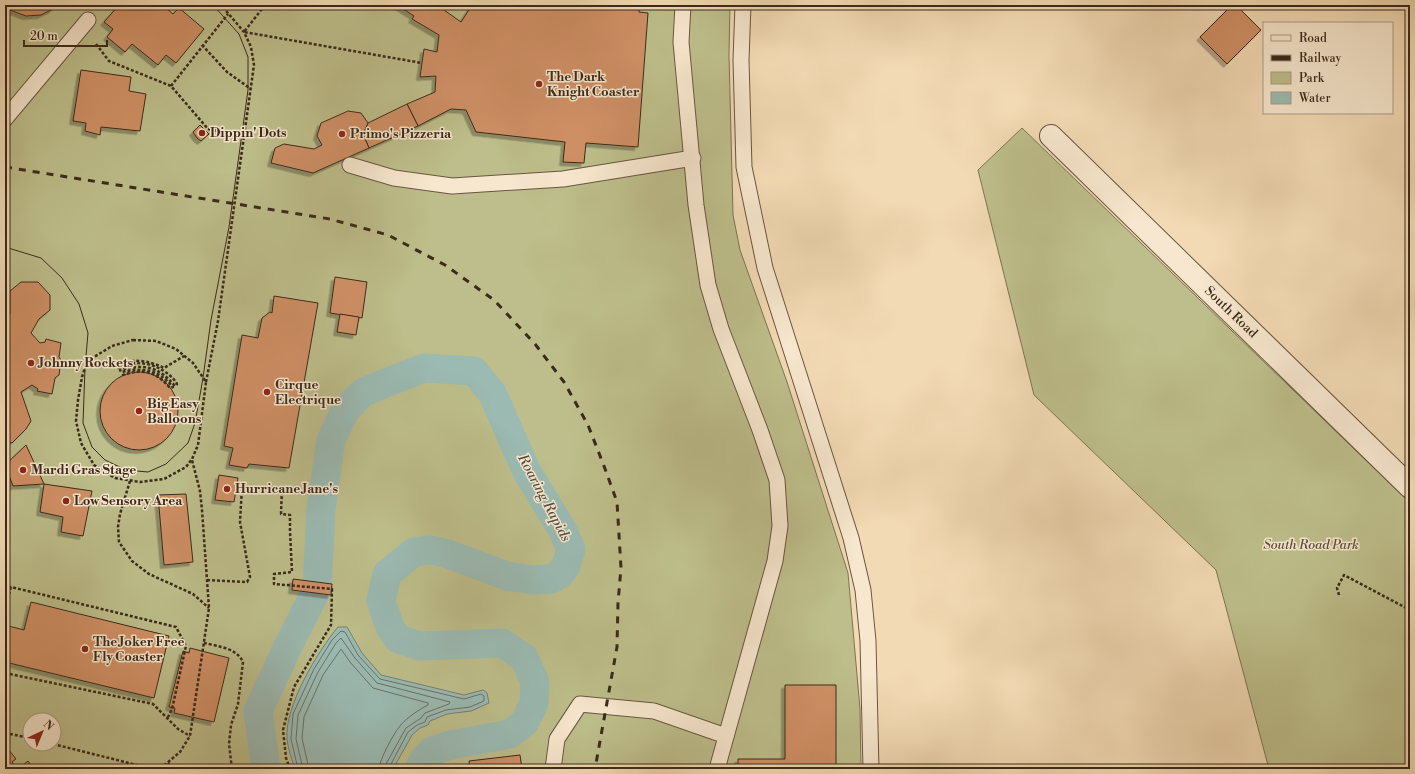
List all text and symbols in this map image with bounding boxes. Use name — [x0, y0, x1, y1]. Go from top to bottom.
scale bar — [24, 22, 107, 48]
legend — [1263, 22, 1393, 114]
text: 20 m — [30, 29, 58, 44]
text: Road — [1299, 31, 1327, 46]
text: Railway — [1299, 51, 1341, 66]
place label: The Dark Knight Coaster — [547, 69, 640, 100]
text: Park — [1299, 71, 1325, 86]
marker: The Dark Knight Coaster — [534, 79, 544, 89]
text: Water — [1298, 91, 1331, 106]
place label: Dippin' Dots — [210, 125, 287, 141]
place label: Primo's Pizzeria — [350, 126, 452, 142]
marker: Dippin' Dots — [197, 128, 207, 138]
marker: Primo's Pizzeria — [337, 129, 347, 139]
street label: South Road — [1201, 283, 1261, 342]
place label: Johnny Rockets — [37, 355, 134, 371]
marker: Johnny Rockets — [26, 358, 36, 368]
place label: Cirque Electrique — [275, 377, 341, 408]
marker: Cirque Electrique — [262, 387, 272, 397]
place label: Big Easy Balloons — [147, 396, 202, 427]
marker: Big Easy Balloons — [134, 406, 144, 416]
water label: Roaring Rapids — [513, 450, 575, 545]
place label: Mardi Gras Stage — [31, 462, 136, 478]
marker: Mardi Gras Stage — [18, 465, 28, 475]
place label: Hurricane Jane's — [235, 481, 338, 497]
marker: Hurricane Jane's — [222, 484, 232, 494]
place label: Low Sensory Area — [74, 493, 183, 509]
marker: Low Sensory Area — [61, 496, 71, 506]
park label: South Road Park — [1263, 537, 1359, 553]
place label: The Joker Free Fly Coaster — [93, 634, 185, 665]
marker: The Joker Free Fly Coaster — [80, 644, 90, 654]
north arrow — [22, 712, 62, 752]
text: N — [40, 717, 56, 734]

